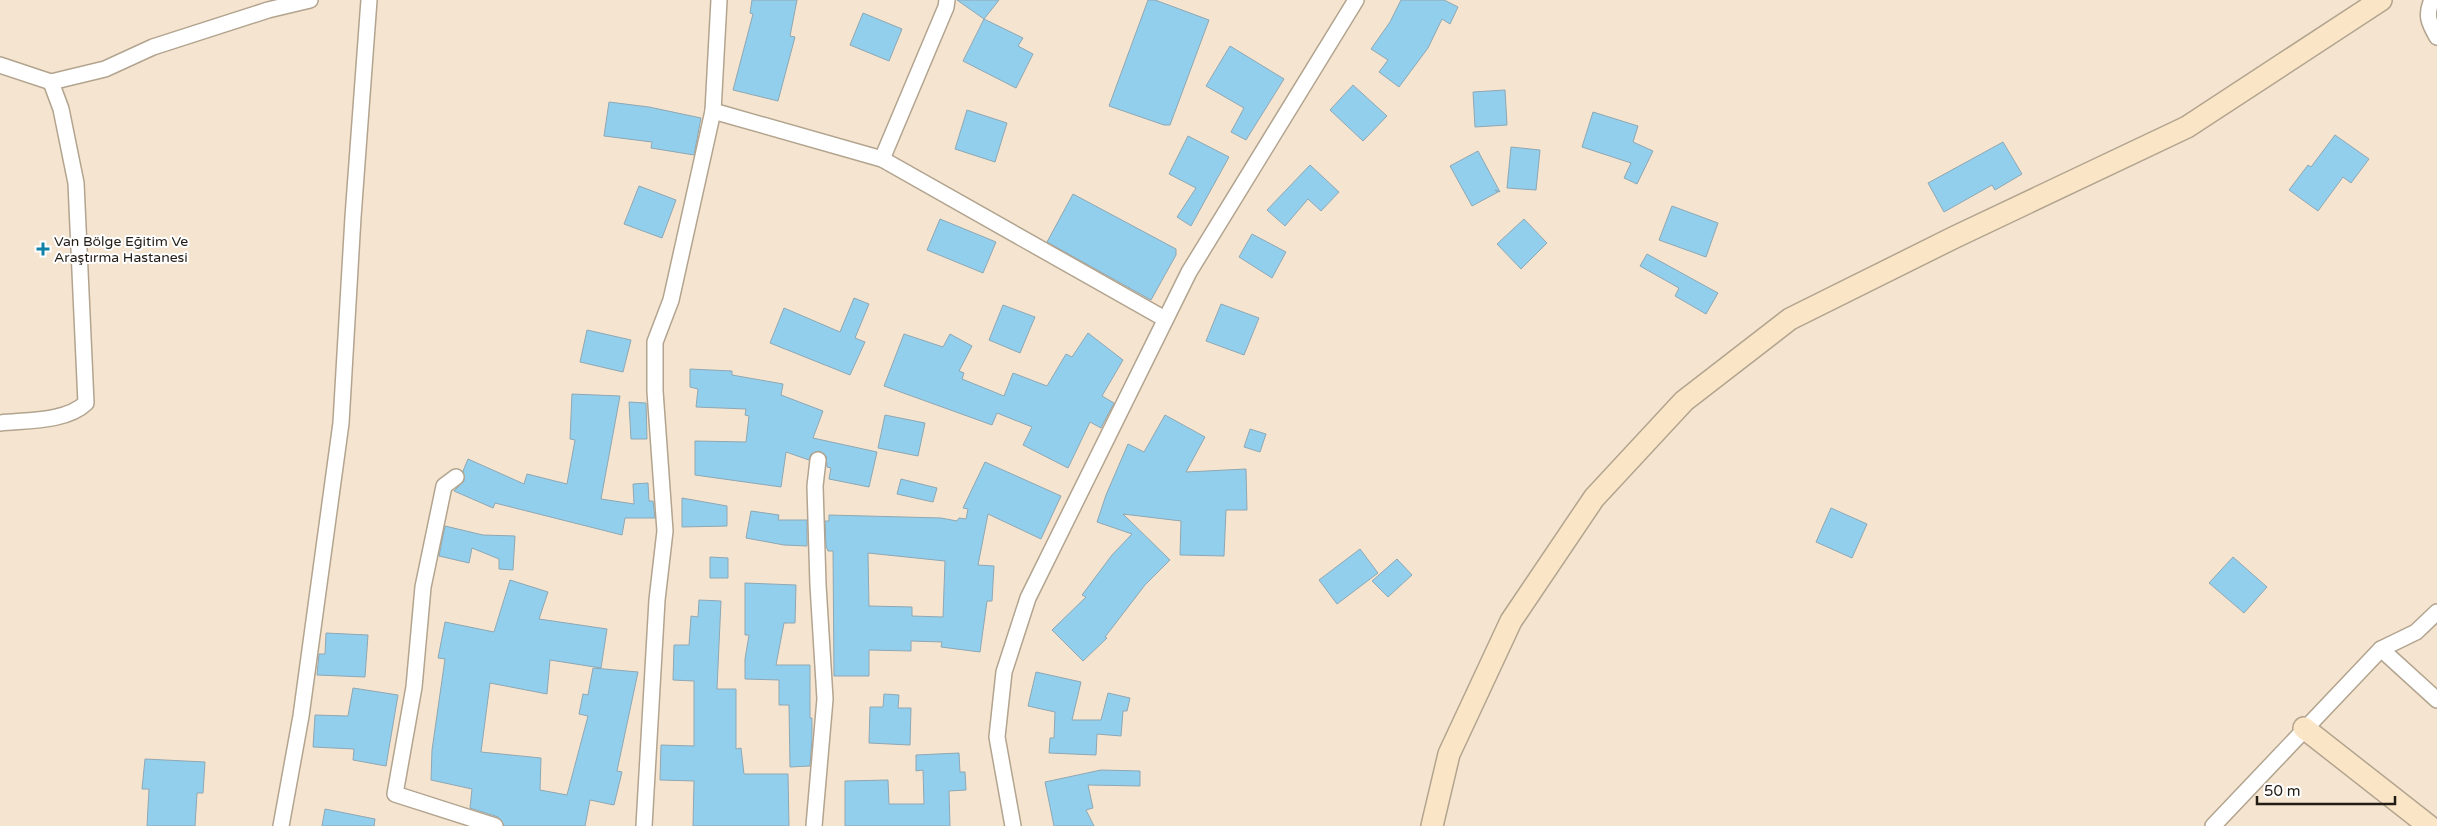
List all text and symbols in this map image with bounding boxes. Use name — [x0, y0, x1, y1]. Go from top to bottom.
place label: Van Bölge Eğitim Ve Araştırma Hastanesi — [54, 233, 188, 266]
marker: Van Bölge Eğitim Ve Araştırma Hastanesi — [36, 242, 50, 256]
scale bar — [2257, 774, 2394, 806]
text: 50 m — [2264, 782, 2301, 800]

